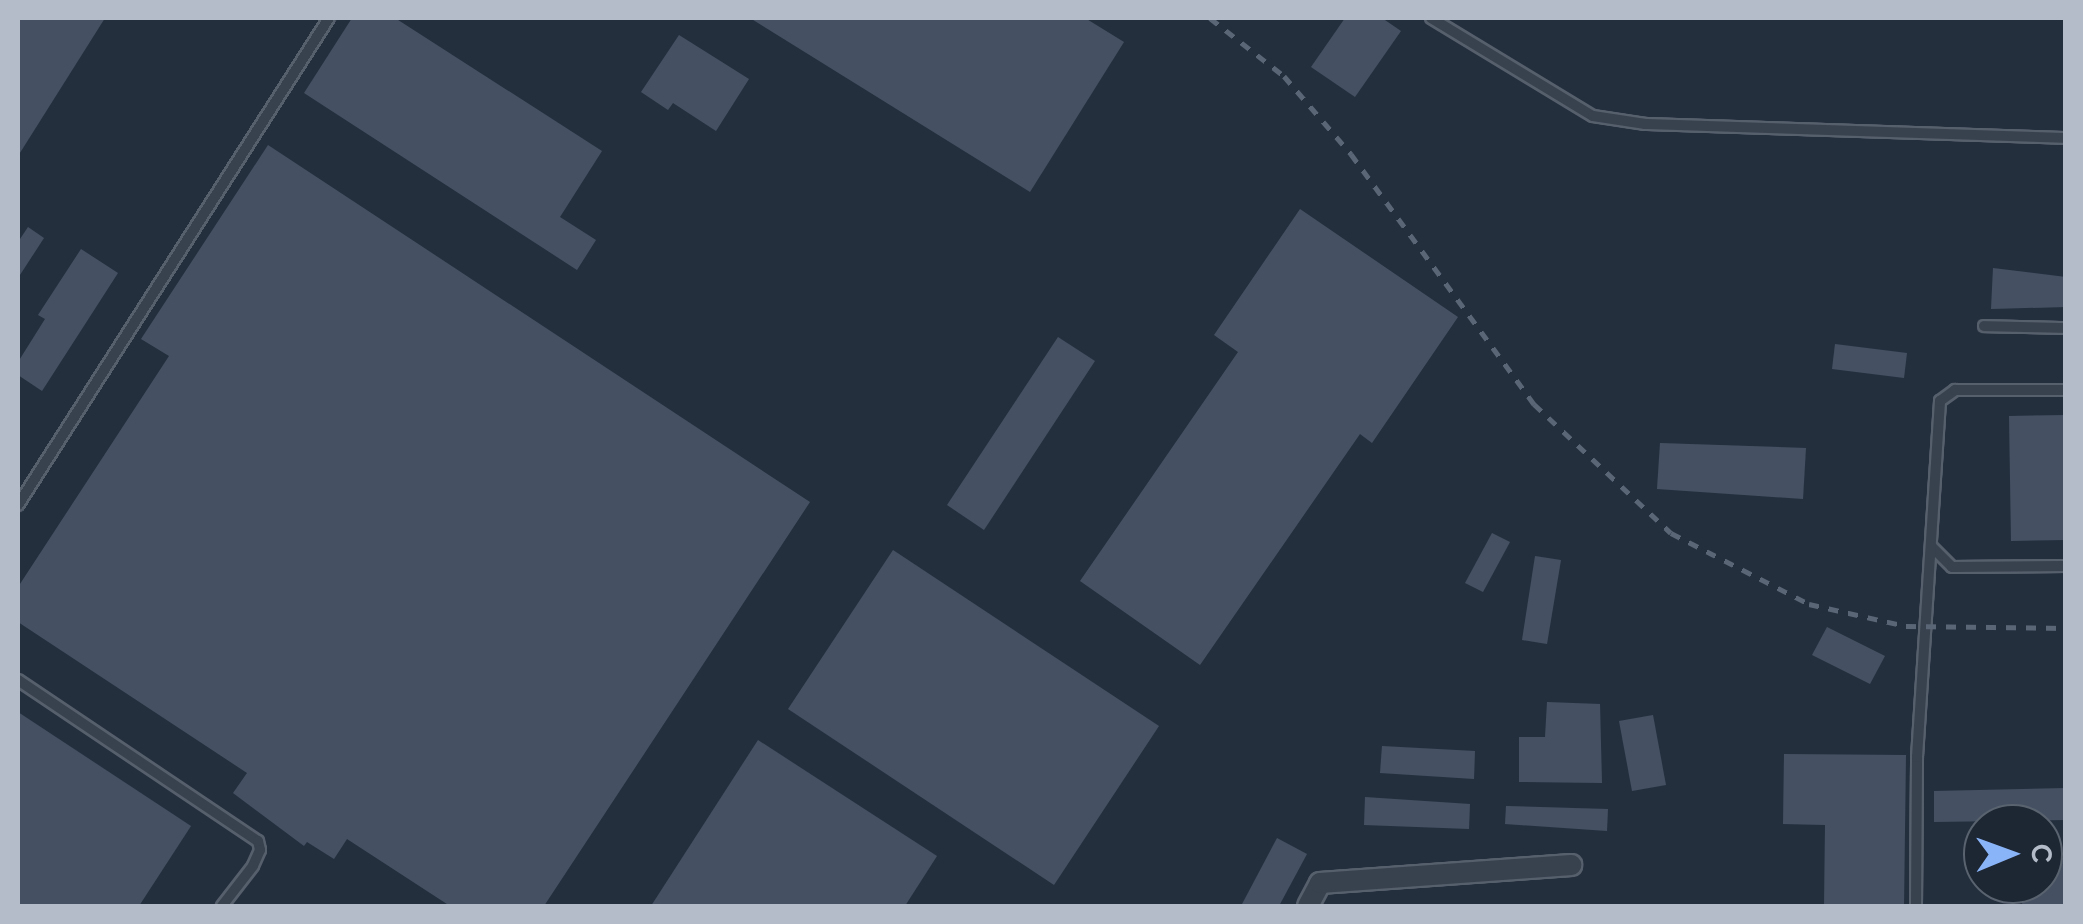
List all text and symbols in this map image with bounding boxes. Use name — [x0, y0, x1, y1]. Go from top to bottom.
north arrow — [1963, 804, 2063, 904]
text: С — [2025, 844, 2058, 863]

